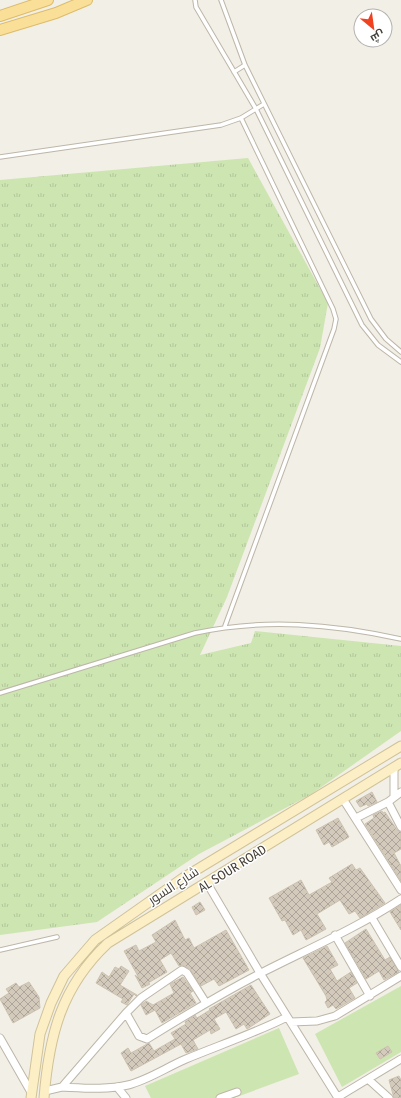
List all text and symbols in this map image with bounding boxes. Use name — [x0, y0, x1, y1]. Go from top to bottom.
north arrow — [353, 8, 393, 48]
text: ش — [368, 27, 387, 45]
street label: AL SOUR ROAD — [195, 842, 269, 895]
street label: شارع السور — [144, 863, 202, 909]

